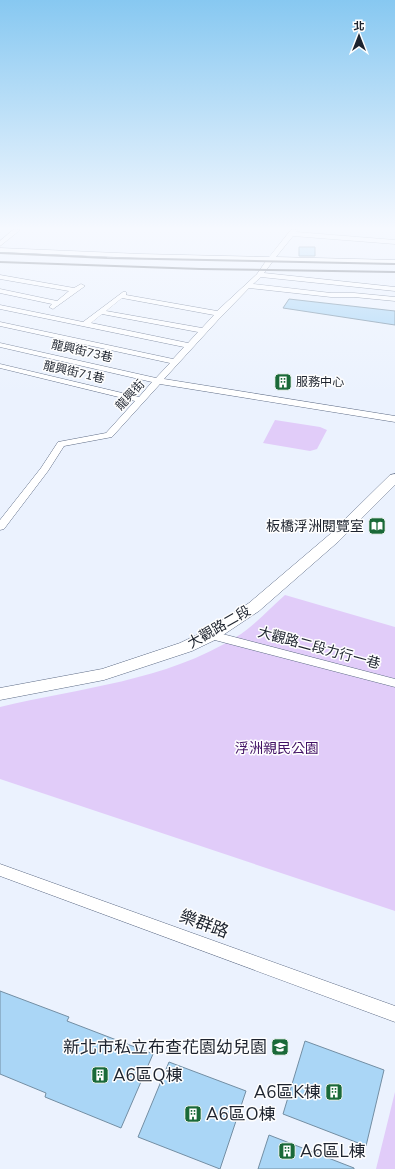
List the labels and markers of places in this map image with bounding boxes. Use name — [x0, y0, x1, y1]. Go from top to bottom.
building icon: 服務中心 — [273, 372, 293, 392]
place label: 服務中心 — [296, 374, 344, 390]
library icon: 板橋浮洲閱覽室 — [367, 516, 387, 536]
place label: 板橋浮洲閱覽室 — [266, 517, 364, 536]
place label: 新北市私立布查花園幼兒園 — [63, 1036, 267, 1059]
school or university icon: 新北市私立布查花園幼兒園 — [270, 1037, 290, 1057]
place label: A6區Q棟 — [113, 1064, 183, 1087]
building icon: A6區Q棟 — [90, 1065, 110, 1085]
place label: A6區K棟 — [254, 1081, 321, 1104]
building icon: A6區K棟 — [324, 1082, 344, 1102]
place label: A6區O棟 — [206, 1103, 276, 1126]
building icon: A6區O棟 — [183, 1104, 203, 1124]
place label: A6區L棟 — [300, 1140, 366, 1163]
building icon: A6區L棟 — [277, 1141, 297, 1161]

